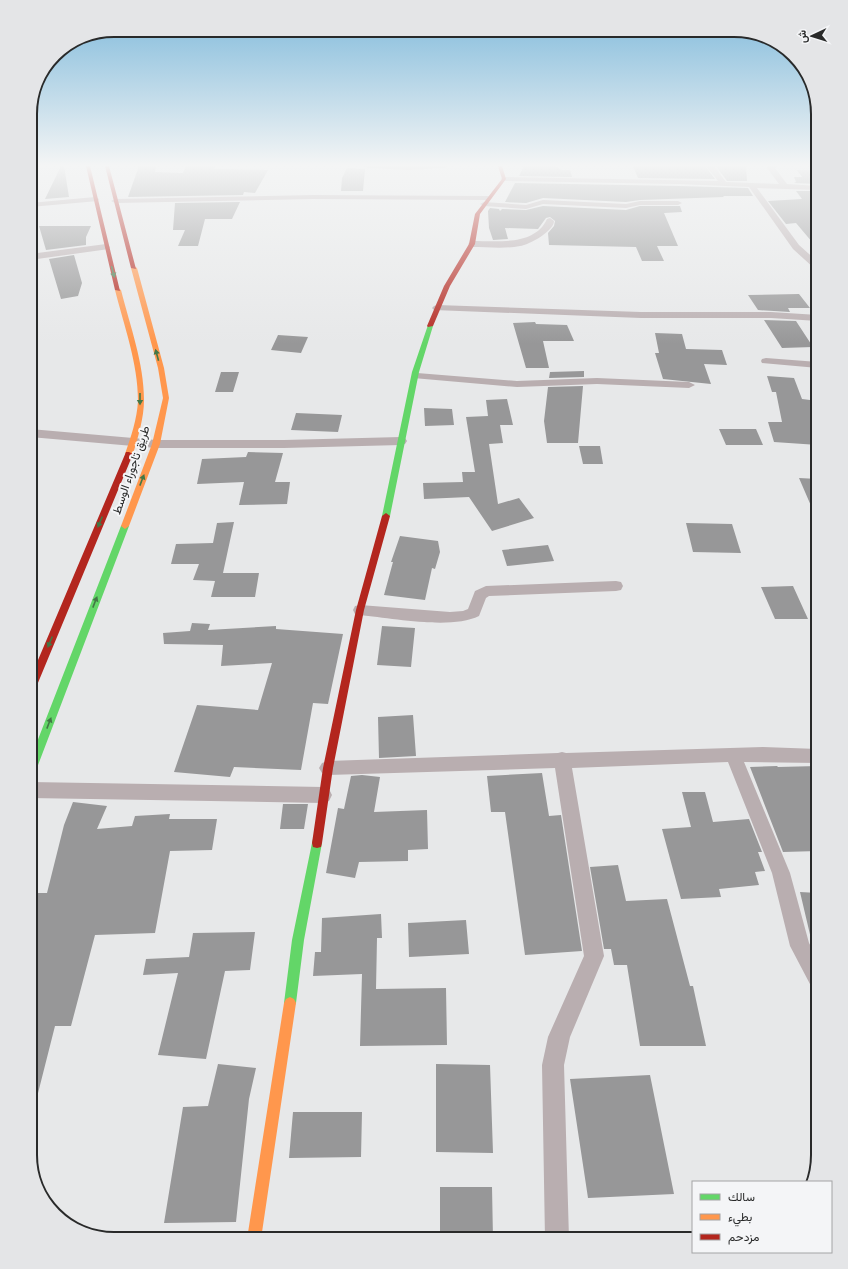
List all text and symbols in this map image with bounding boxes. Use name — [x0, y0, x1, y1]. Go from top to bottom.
north arrow — [792, 16, 832, 56]
text: ش — [796, 30, 809, 44]
one-way arrow — [110, 266, 116, 279]
one-way arrow — [154, 349, 160, 361]
one-way arrow — [137, 393, 143, 406]
street label: طريق تاجوراء الوسط — [109, 424, 154, 517]
one-way arrow — [139, 474, 145, 486]
one-way arrow — [97, 516, 103, 528]
one-way arrow — [93, 595, 99, 607]
one-way arrow — [47, 636, 53, 648]
one-way arrow — [46, 717, 52, 729]
legend — [692, 1181, 832, 1253]
text: سالك — [728, 1190, 755, 1204]
text: بطيء — [728, 1210, 752, 1227]
text: مزدحم — [728, 1230, 759, 1245]

